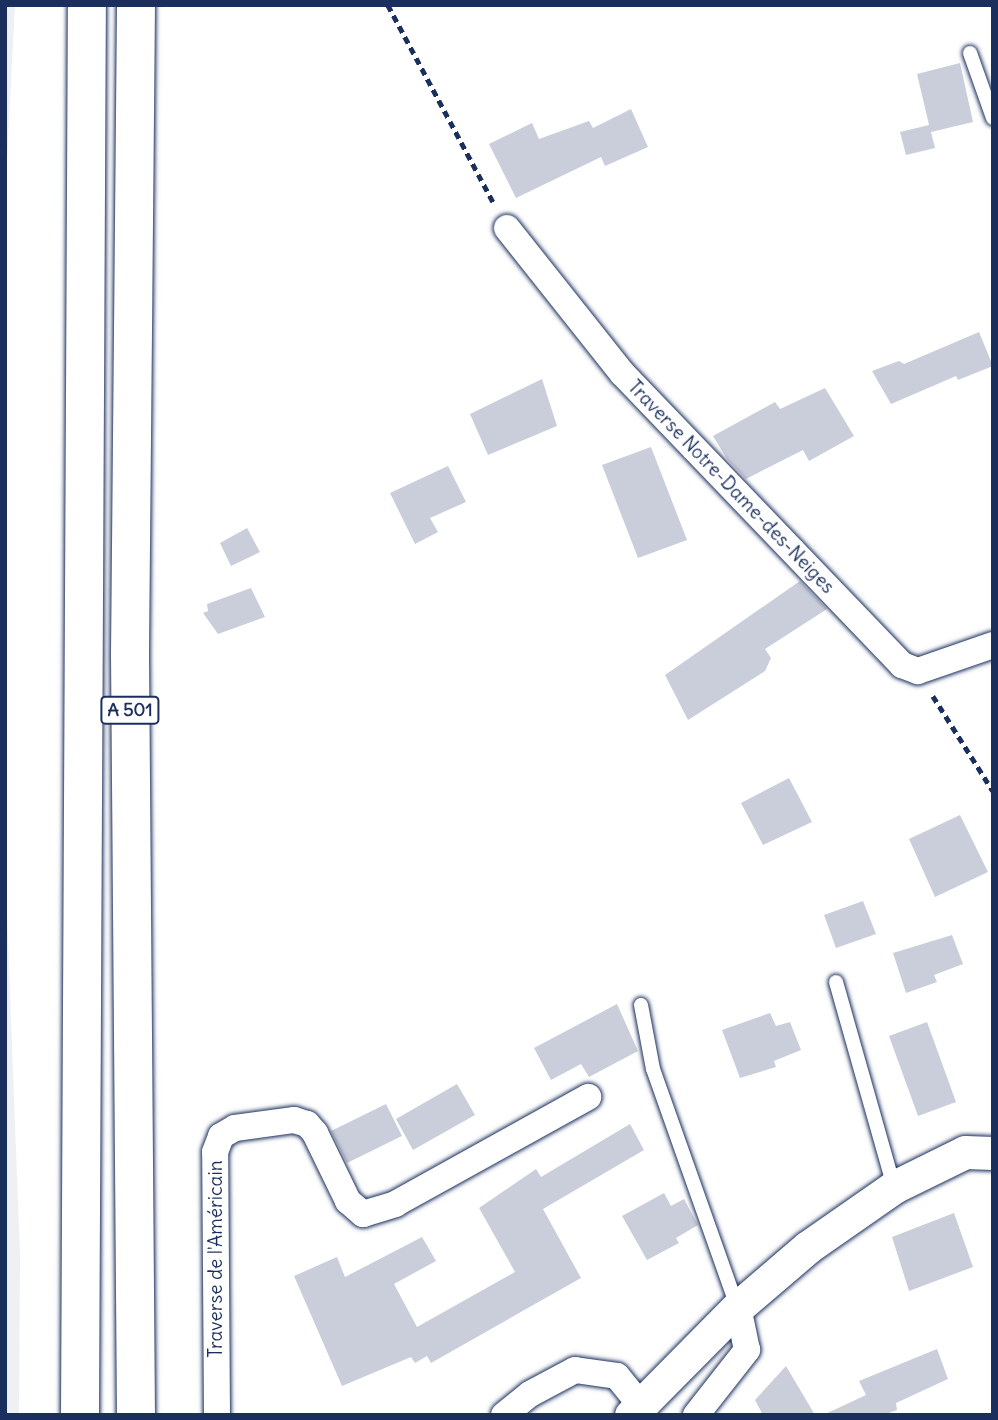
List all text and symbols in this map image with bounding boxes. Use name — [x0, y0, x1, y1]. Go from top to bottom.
street label: Traverse Notre-Dame-des-Neiges — [623, 376, 839, 598]
road number: A 501 — [100, 696, 160, 724]
street label: Traverse de l'Américain — [205, 1160, 227, 1358]

